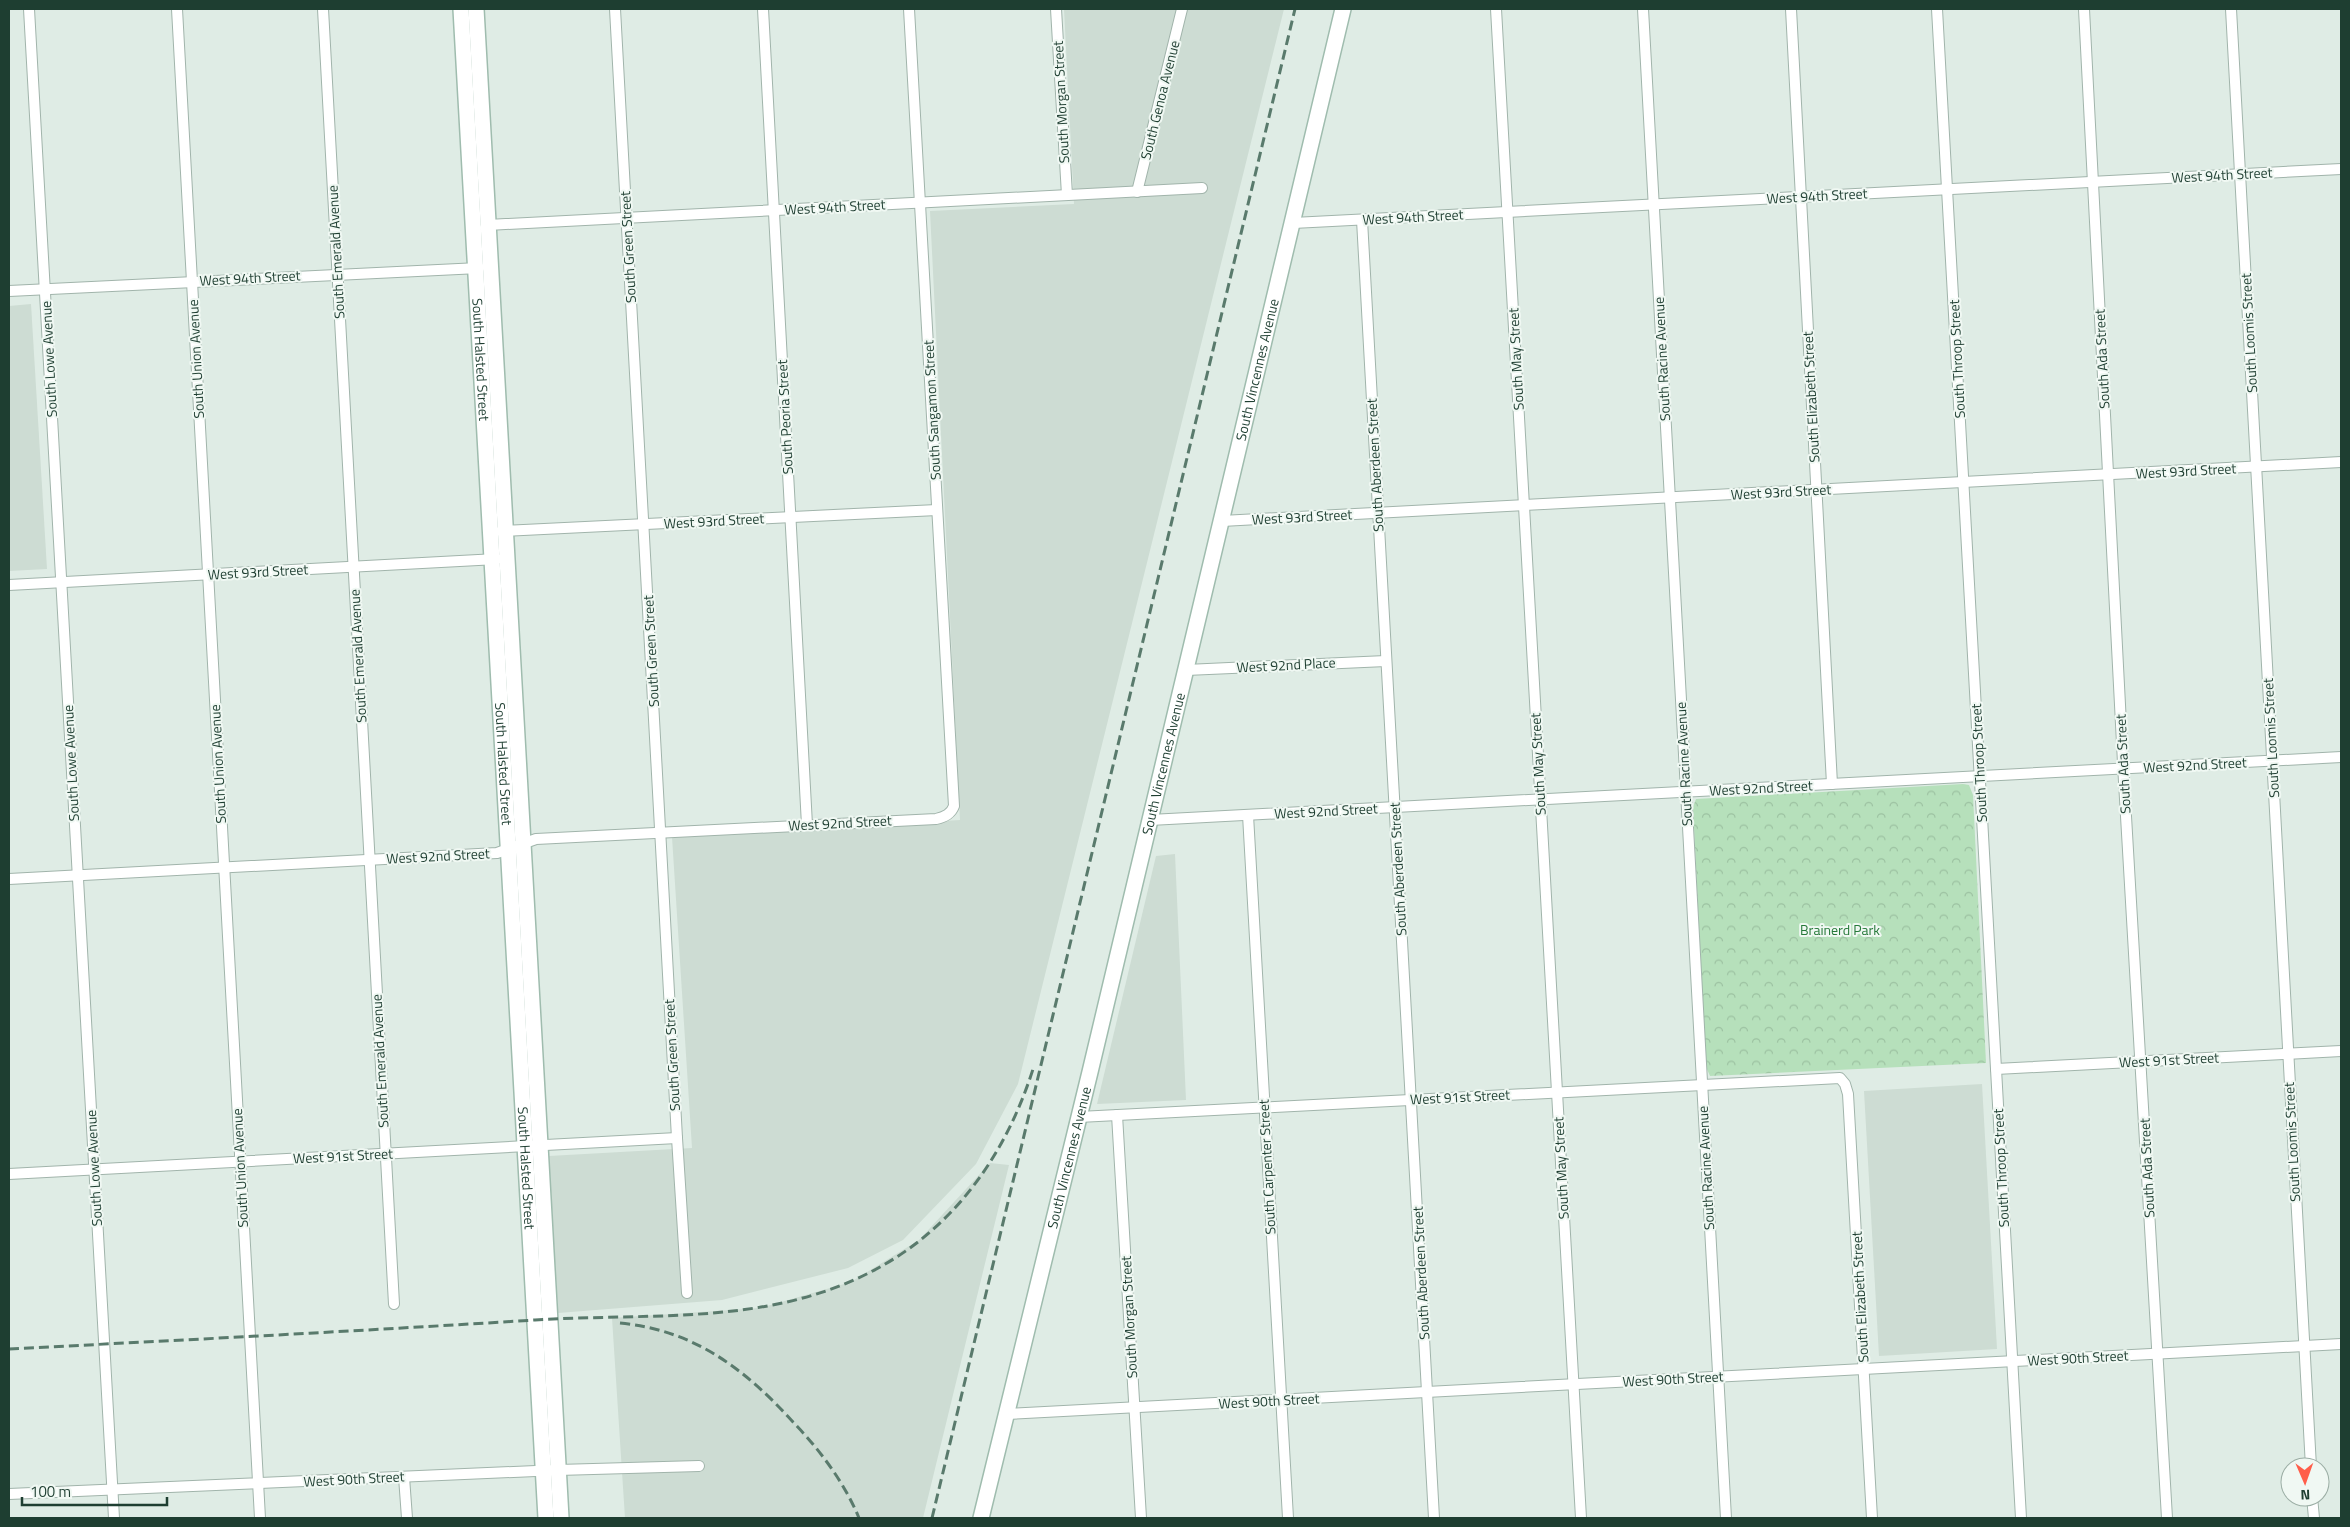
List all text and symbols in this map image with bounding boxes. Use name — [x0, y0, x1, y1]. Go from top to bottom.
street label: South Genoa Avenue — [1135, 38, 1185, 162]
street label: South Morgan Street — [1047, 40, 1074, 164]
street label: West 94th Street — [2171, 161, 2273, 188]
street label: West 94th Street — [1766, 182, 1868, 209]
street label: South Emerald Avenue — [322, 185, 349, 319]
street label: South Green Street — [614, 190, 641, 304]
street label: West 94th Street — [784, 193, 886, 220]
street label: West 94th Street — [1362, 203, 1464, 230]
street label: West 94th Street — [199, 264, 301, 291]
street label: South Loomis Street — [2235, 273, 2262, 393]
street label: South Vincennes Avenue — [1230, 296, 1284, 443]
street label: South Racine Avenue — [1648, 296, 1675, 422]
street label: South Halsted Street — [467, 298, 495, 421]
street label: South Union Avenue — [182, 299, 209, 419]
street label: South Throop Street — [1943, 299, 1970, 419]
street label: South Lowe Avenue — [35, 300, 62, 418]
street label: South May Street — [1502, 307, 1529, 411]
street label: South Ada Street — [2088, 309, 2115, 409]
street label: South Elizabeth Street — [1797, 331, 1824, 463]
street label: South Sangamon Street — [917, 339, 946, 481]
street label: South Peoria Street — [771, 359, 798, 475]
street label: South Aberdeen Street — [1361, 398, 1388, 532]
street label: West 93rd Street — [2135, 457, 2237, 484]
street label: West 93rd Street — [1730, 478, 1832, 505]
street label: West 93rd Street — [1251, 503, 1353, 530]
street label: West 93rd Street — [663, 507, 765, 534]
street label: West 93rd Street — [207, 558, 309, 585]
street label: South Emerald Avenue — [344, 589, 371, 723]
street label: South Green Street — [637, 594, 664, 708]
street label: West 92nd Place — [1236, 651, 1336, 678]
street label: South Loomis Street — [2257, 678, 2284, 798]
street label: South Vincennes Avenue — [1136, 690, 1190, 837]
street label: South Racine Avenue — [1670, 701, 1697, 827]
street label: South Halsted Street — [490, 702, 518, 826]
street label: South Throop Street — [1965, 703, 1992, 823]
street label: South Lowe Avenue — [57, 704, 84, 822]
street label: South Union Avenue — [204, 704, 231, 824]
street label: South May Street — [1524, 712, 1551, 816]
street label: South Ada Street — [2109, 714, 2136, 814]
street label: West 92nd Street — [2143, 751, 2247, 778]
street label: West 92nd Street — [1709, 774, 1813, 801]
street label: West 92nd Street — [1274, 797, 1378, 824]
street label: South Aberdeen Street — [1384, 802, 1411, 936]
street label: West 92nd Street — [788, 809, 892, 836]
street label: West 92nd Street — [386, 842, 490, 869]
park label: Brainerd Park — [1800, 919, 1880, 940]
street label: South Emerald Avenue — [366, 994, 393, 1128]
street label: South Green Street — [658, 998, 685, 1112]
street label: West 91st Street — [2119, 1046, 2220, 1073]
street label: South Loomis Street — [2278, 1082, 2305, 1202]
street label: West 91st Street — [1410, 1083, 1511, 1110]
street label: South Vincennes Avenue — [1041, 1084, 1096, 1231]
street label: South Carpenter Street — [1252, 1099, 1281, 1235]
street label: South Racine Avenue — [1692, 1105, 1719, 1231]
street label: South Halsted Street — [513, 1106, 541, 1230]
street label: South Union Avenue — [226, 1108, 253, 1228]
street label: South Throop Street — [1987, 1108, 2014, 1228]
street label: South Lowe Avenue — [80, 1109, 107, 1227]
street label: South May Street — [1547, 1116, 1574, 1220]
street label: South Ada Street — [2133, 1118, 2160, 1218]
street label: West 91st Street — [293, 1142, 394, 1169]
street label: South Aberdeen Street — [1407, 1206, 1434, 1340]
street label: South Elizabeth Street — [1846, 1231, 1873, 1363]
street label: South Morgan Street — [1115, 1255, 1142, 1379]
street label: West 90th Street — [2027, 1344, 2129, 1371]
street label: West 90th Street — [1622, 1365, 1724, 1392]
street label: West 90th Street — [1218, 1387, 1320, 1414]
north arrow — [2280, 1457, 2330, 1507]
street label: West 90th Street — [303, 1465, 405, 1492]
scale bar — [22, 1474, 168, 1506]
text: 100 m — [30, 1480, 71, 1503]
text: N — [2300, 1485, 2311, 1506]

